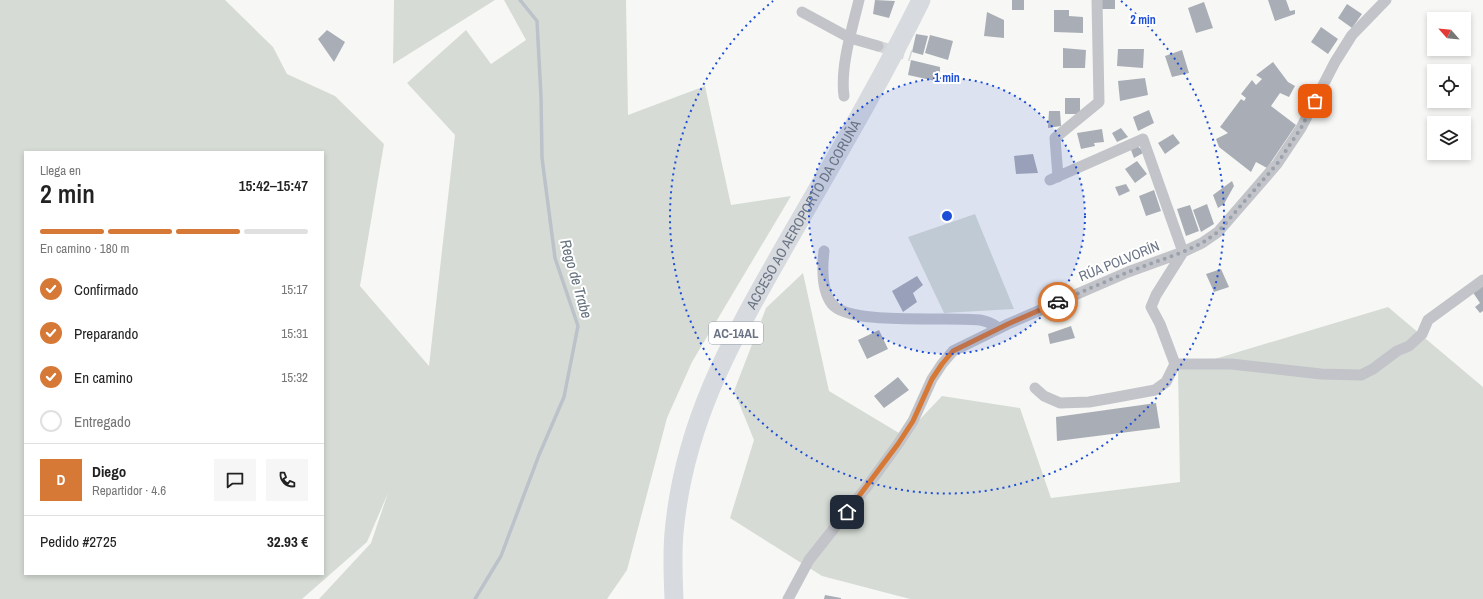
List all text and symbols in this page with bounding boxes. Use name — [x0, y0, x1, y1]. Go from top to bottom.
text: 2 min — [1130, 12, 1156, 28]
north arrow — [1427, 12, 1471, 56]
map controls — [1427, 12, 1471, 160]
button: locate — [1427, 64, 1471, 108]
text: 1 min — [934, 70, 960, 86]
pin — [1298, 84, 1332, 118]
icon: bag — [1304, 90, 1326, 112]
street label: ACCESO AO AEROPORTO DA CORUÑA — [742, 116, 865, 313]
button: layers — [1427, 116, 1471, 160]
text: Llega en — [40, 162, 81, 179]
text: 15:42–15:47 — [239, 175, 308, 196]
text: 2 min — [40, 176, 95, 211]
centre of rings — [940, 209, 954, 223]
water label: Rego de Trabe — [555, 237, 598, 321]
street label: RÚA POLVORÍN — [1076, 237, 1162, 285]
text: En camino · 180 m — [40, 240, 129, 257]
icon: check — [40, 278, 62, 300]
text: Confirmado — [74, 279, 138, 300]
text: 15:17 — [281, 281, 308, 298]
courier — [1038, 282, 1078, 322]
icon: car — [1047, 291, 1069, 313]
icon: check — [40, 322, 62, 344]
road number: AC-14AL — [709, 322, 763, 344]
text: Preparando — [74, 323, 138, 344]
text: 15:31 — [281, 325, 308, 342]
icon: check — [40, 366, 62, 388]
text: En camino — [74, 367, 133, 388]
text: 15:32 — [281, 369, 308, 386]
text: Entregado — [74, 411, 131, 432]
button: chat — [214, 459, 256, 501]
button: phone — [266, 459, 308, 501]
text: Diego — [92, 461, 126, 482]
text: D — [57, 469, 65, 490]
text: Repartidor · 4.6 — [92, 482, 166, 499]
pin — [830, 495, 864, 529]
icon: home — [836, 501, 858, 523]
text: Pedido #2725 — [40, 531, 117, 552]
text: 32.93 € — [267, 531, 308, 552]

